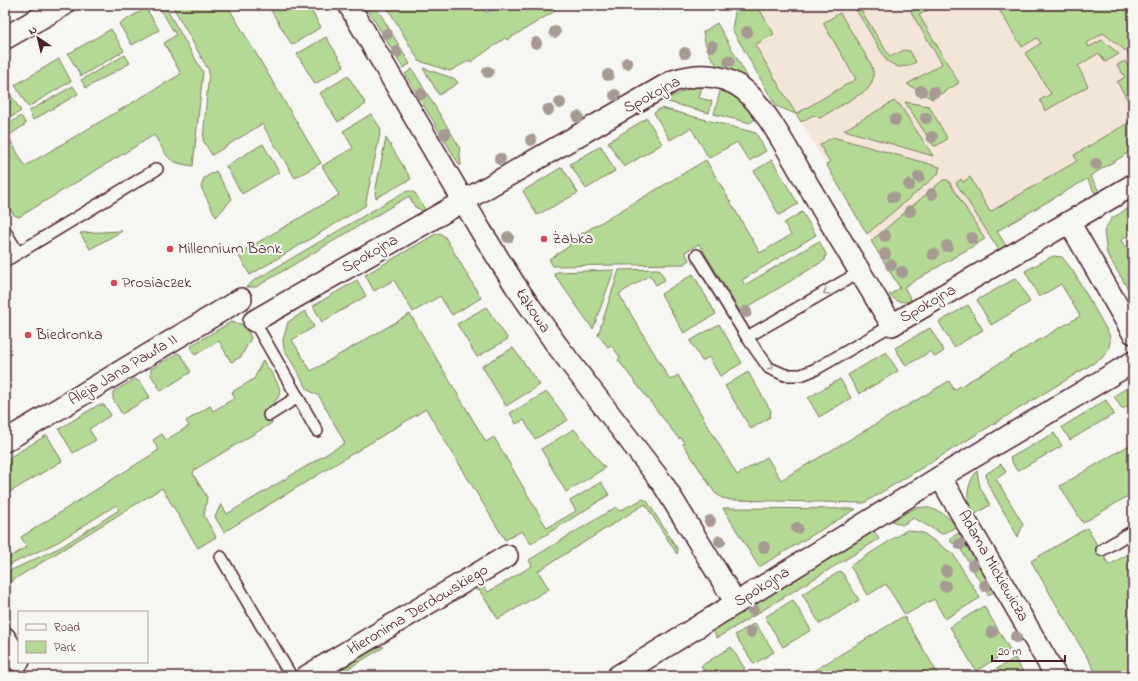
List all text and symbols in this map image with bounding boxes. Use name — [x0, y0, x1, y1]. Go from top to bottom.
north arrow — [18, 18, 58, 58]
text: N — [25, 22, 40, 39]
street label: Spokojna — [619, 70, 685, 120]
place label: Żabka — [552, 227, 593, 251]
street label: Spokojna — [337, 228, 403, 280]
marker: Żabka — [539, 234, 549, 244]
place label: Millennium Bank — [178, 237, 283, 261]
marker: Millennium Bank — [165, 244, 175, 254]
place label: Prosiaczek — [122, 271, 192, 295]
marker: Prosiaczek — [109, 278, 119, 288]
street label: Spokojna — [895, 278, 961, 330]
street label: Łąkowa — [509, 283, 557, 338]
one-way arrow — [823, 287, 830, 294]
place label: Biedronka — [35, 323, 103, 347]
street label: Aleja Jana Pawła II — [64, 328, 182, 412]
marker: Biedronka — [23, 330, 33, 340]
one-way arrow — [767, 362, 774, 369]
street label: Adama Mickiewicza — [951, 506, 1035, 626]
street label: Hieronima Derdowskiego — [343, 558, 493, 662]
street label: Spokojna — [730, 561, 794, 613]
legend — [18, 611, 148, 663]
text: Road — [54, 619, 80, 637]
scale bar — [992, 637, 1065, 663]
text: Park — [54, 639, 76, 657]
text: 20 m — [998, 643, 1021, 661]

